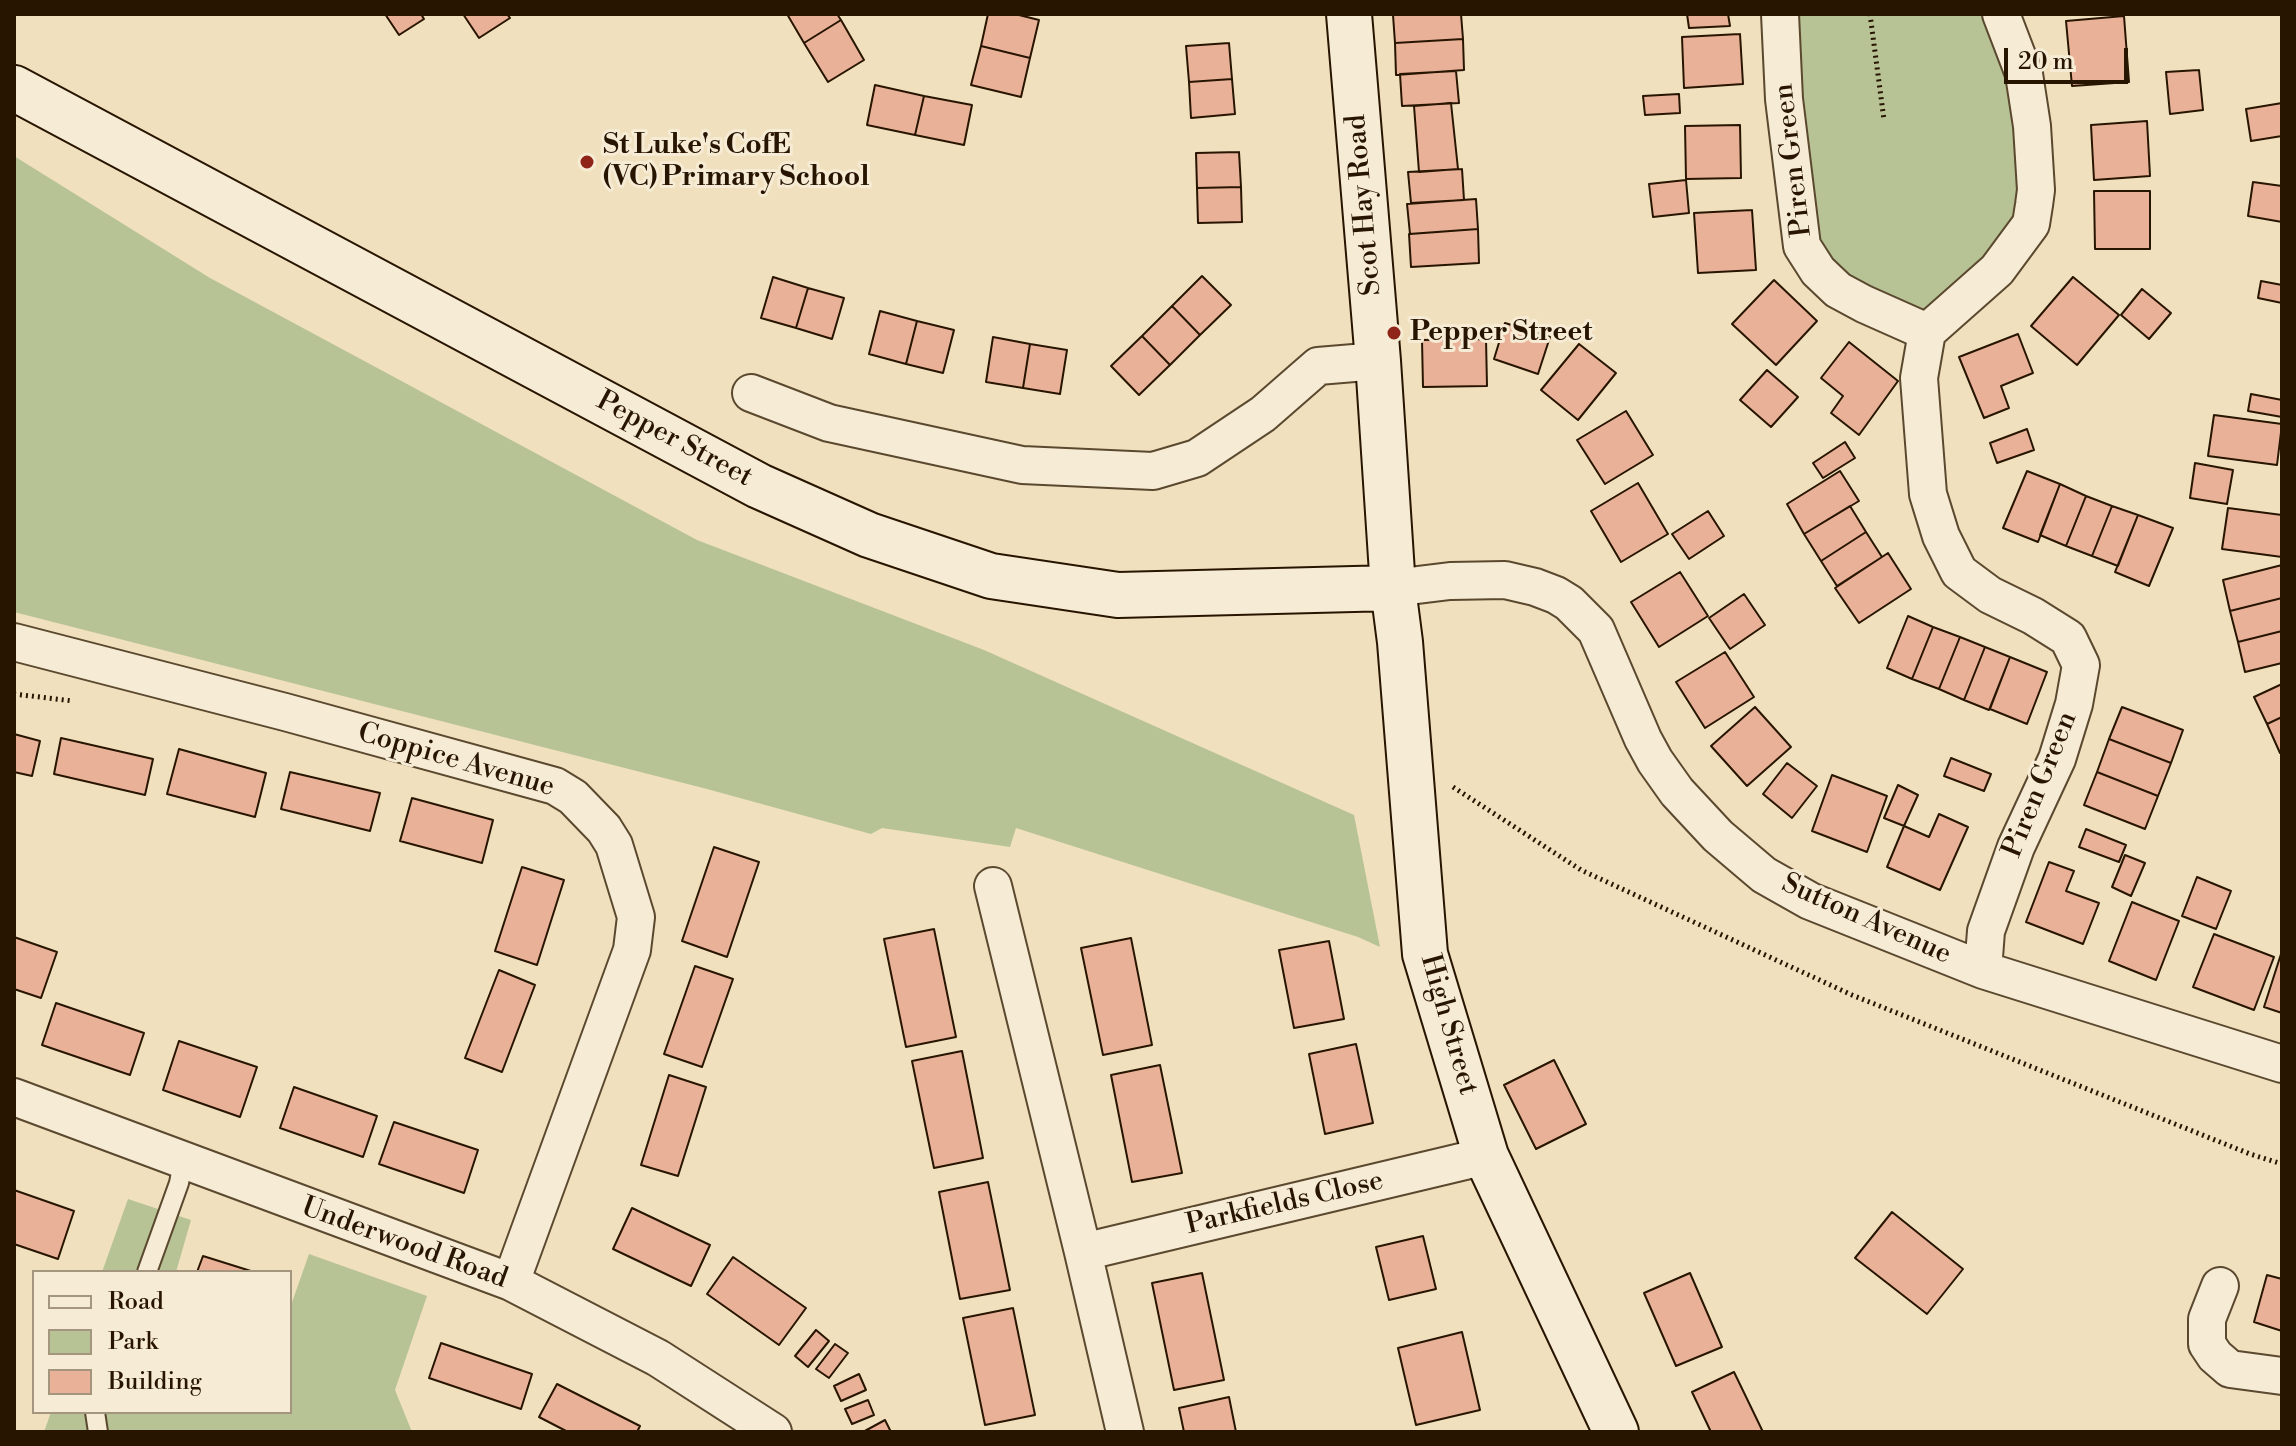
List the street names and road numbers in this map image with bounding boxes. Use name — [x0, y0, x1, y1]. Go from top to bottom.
street label: Piren Green — [1768, 81, 1820, 239]
street label: Scot Hay Road — [1340, 113, 1390, 297]
street label: Pepper Street — [590, 385, 758, 495]
street label: Piren Green — [1997, 707, 2085, 863]
street label: Coppice Avenue — [354, 717, 558, 805]
street label: Sutton Avenue — [1776, 868, 1956, 972]
street label: High Street — [1412, 951, 1484, 1099]
street label: Parkfields Close — [1183, 1165, 1387, 1243]
street label: Underwood Road — [296, 1191, 512, 1297]

